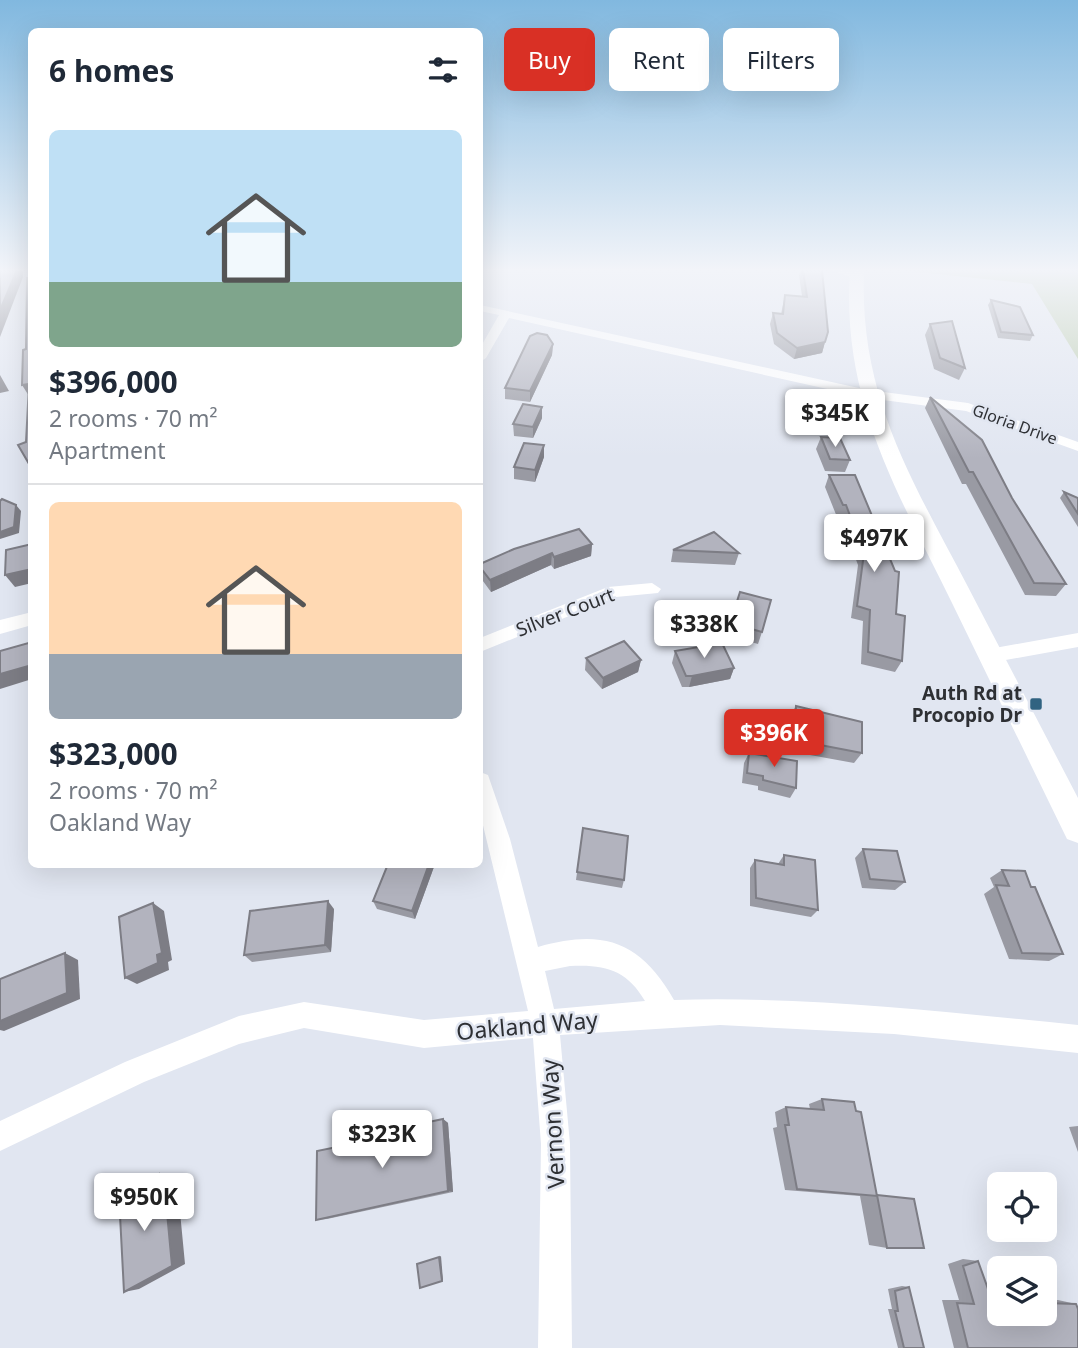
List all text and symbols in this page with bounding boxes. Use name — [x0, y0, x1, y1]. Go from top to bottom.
chip: Buy — [504, 28, 595, 91]
chip: Rent — [609, 28, 709, 91]
chip: Filters — [723, 28, 839, 91]
text: 6 homes — [49, 50, 174, 91]
icon: filters — [424, 51, 462, 89]
icon: home — [193, 175, 319, 301]
text: $396,000 — [49, 361, 178, 402]
pin: $345K — [786, 390, 884, 449]
text: $345K — [801, 396, 869, 428]
street label: Gloria Drive — [969, 398, 1061, 450]
text: 2 rooms · 70 m² — [49, 402, 218, 434]
text: Apartment — [49, 434, 166, 466]
pin: $497K — [825, 514, 923, 574]
text: $497K — [840, 521, 908, 553]
icon: home — [193, 547, 319, 673]
street label: Silver Court — [512, 581, 618, 643]
pin: $338K — [655, 600, 753, 660]
text: $338K — [670, 607, 738, 639]
place label: Auth Rd at Procopio Dr — [912, 680, 1023, 728]
marker: Auth Rd at Procopio Dr — [1028, 696, 1044, 712]
pin: $396K — [725, 710, 823, 769]
text: $396K — [740, 716, 808, 748]
text: $323,000 — [49, 733, 178, 774]
text: 2 rooms · 70 m² — [49, 774, 218, 806]
text: Oakland Way — [49, 806, 191, 838]
street label: Oakland Way — [455, 1003, 599, 1047]
street label: Vernon Way — [533, 1058, 571, 1190]
pin: $323K — [333, 1110, 431, 1170]
text: $323K — [348, 1117, 416, 1149]
map controls — [987, 1172, 1057, 1326]
button: locate — [987, 1172, 1057, 1242]
pin: $950K — [95, 1174, 193, 1233]
text: $950K — [110, 1180, 178, 1212]
button: layers — [987, 1256, 1057, 1326]

